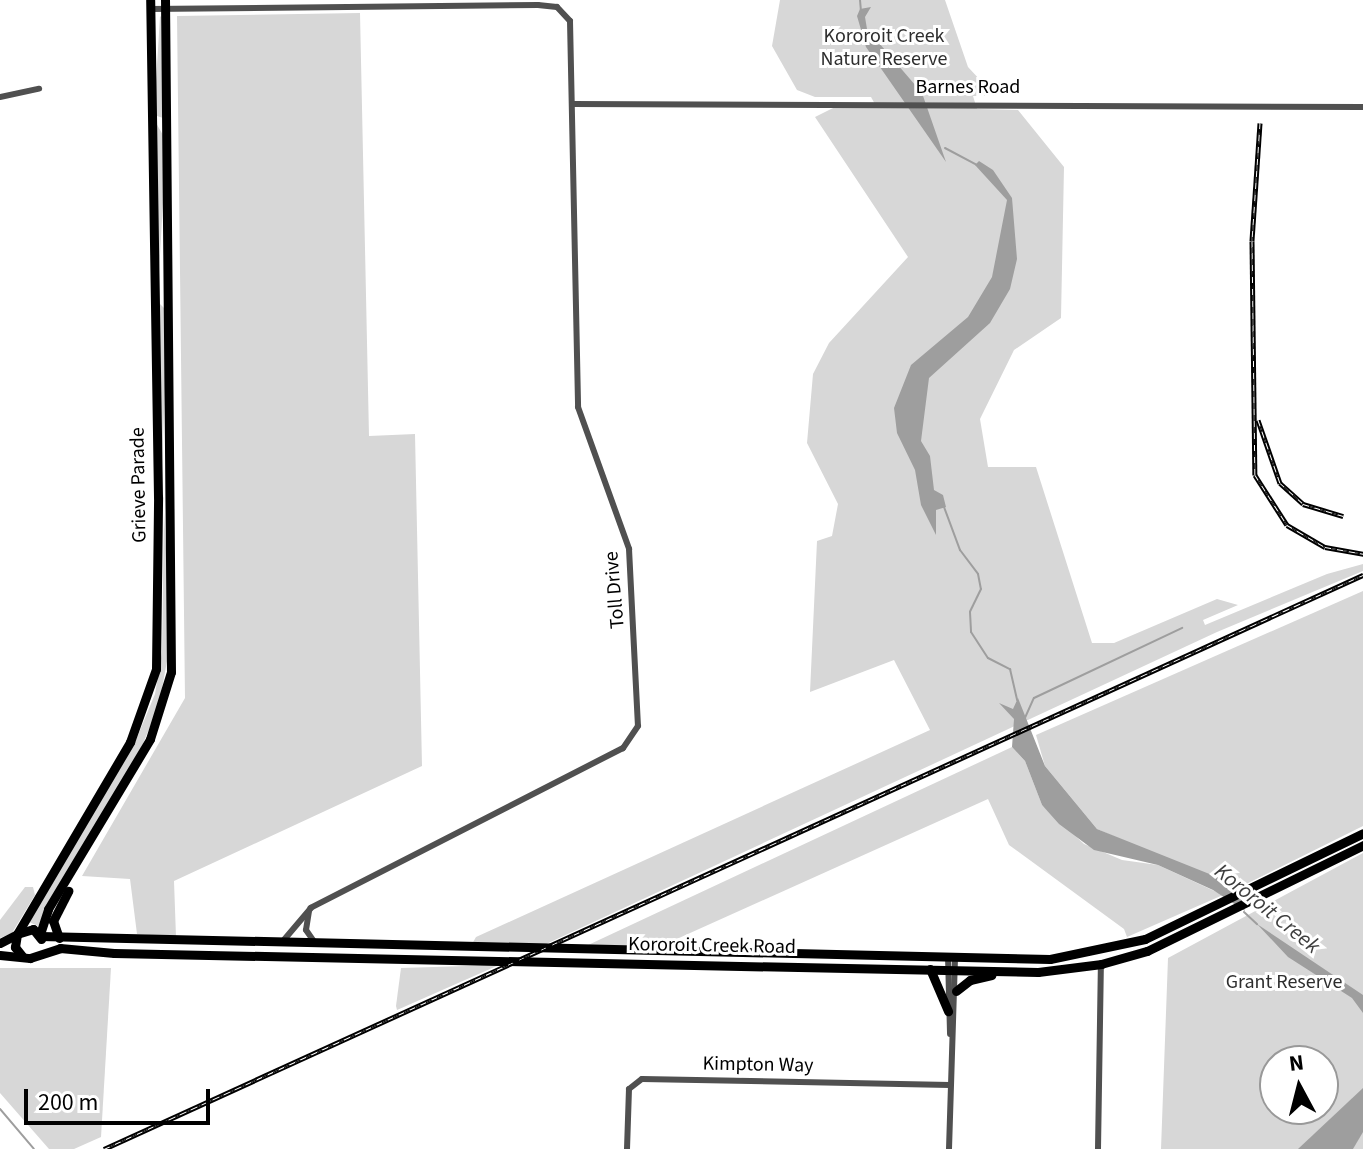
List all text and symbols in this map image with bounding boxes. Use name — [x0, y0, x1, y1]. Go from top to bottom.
park label: Kororoit Creek Nature Reserve — [820, 25, 948, 72]
street label: Barnes Road — [916, 75, 1020, 99]
street label: Grieve Parade — [126, 427, 152, 543]
street label: Toll Drive — [600, 550, 630, 630]
water label: Kororoit Creek — [1209, 858, 1325, 960]
street label: Kororoit Creek Road — [628, 933, 796, 959]
park label: Grant Reserve — [1226, 970, 1342, 994]
north arrow — [1259, 1045, 1339, 1125]
text: N — [1287, 1046, 1306, 1080]
street label: Kimpton Way — [702, 1052, 814, 1078]
scale bar — [28, 1073, 214, 1123]
text: 200 m — [38, 1085, 98, 1120]

